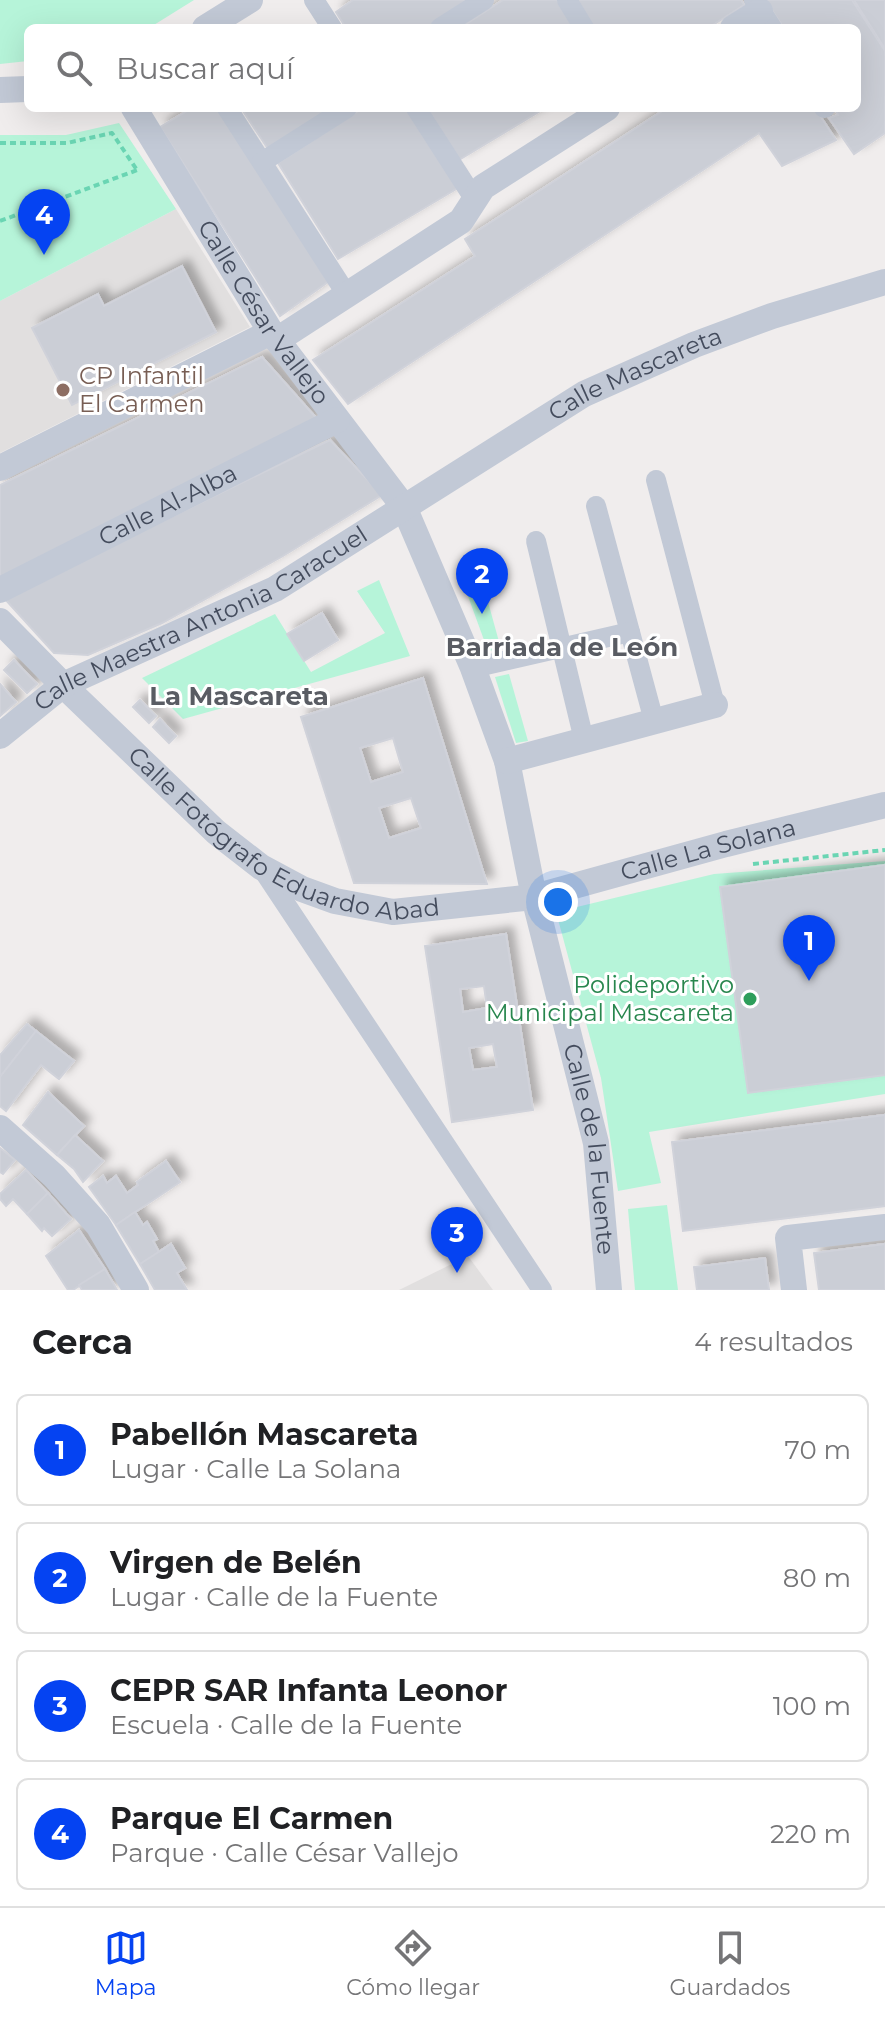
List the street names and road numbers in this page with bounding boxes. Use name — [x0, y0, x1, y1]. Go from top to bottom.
street label: Calle César Vallejo — [192, 214, 336, 410]
street label: Calle Mascareta — [543, 321, 726, 427]
street label: Calle Al-Alba — [94, 458, 242, 552]
street label: Calle Maestra Antonia Caracuel — [28, 520, 372, 717]
street label: Calle Fotógrafo Eduardo Abad — [122, 741, 441, 926]
street label: Calle La Solana — [617, 812, 799, 886]
street label: Calle de la Fuente — [557, 1040, 621, 1256]

